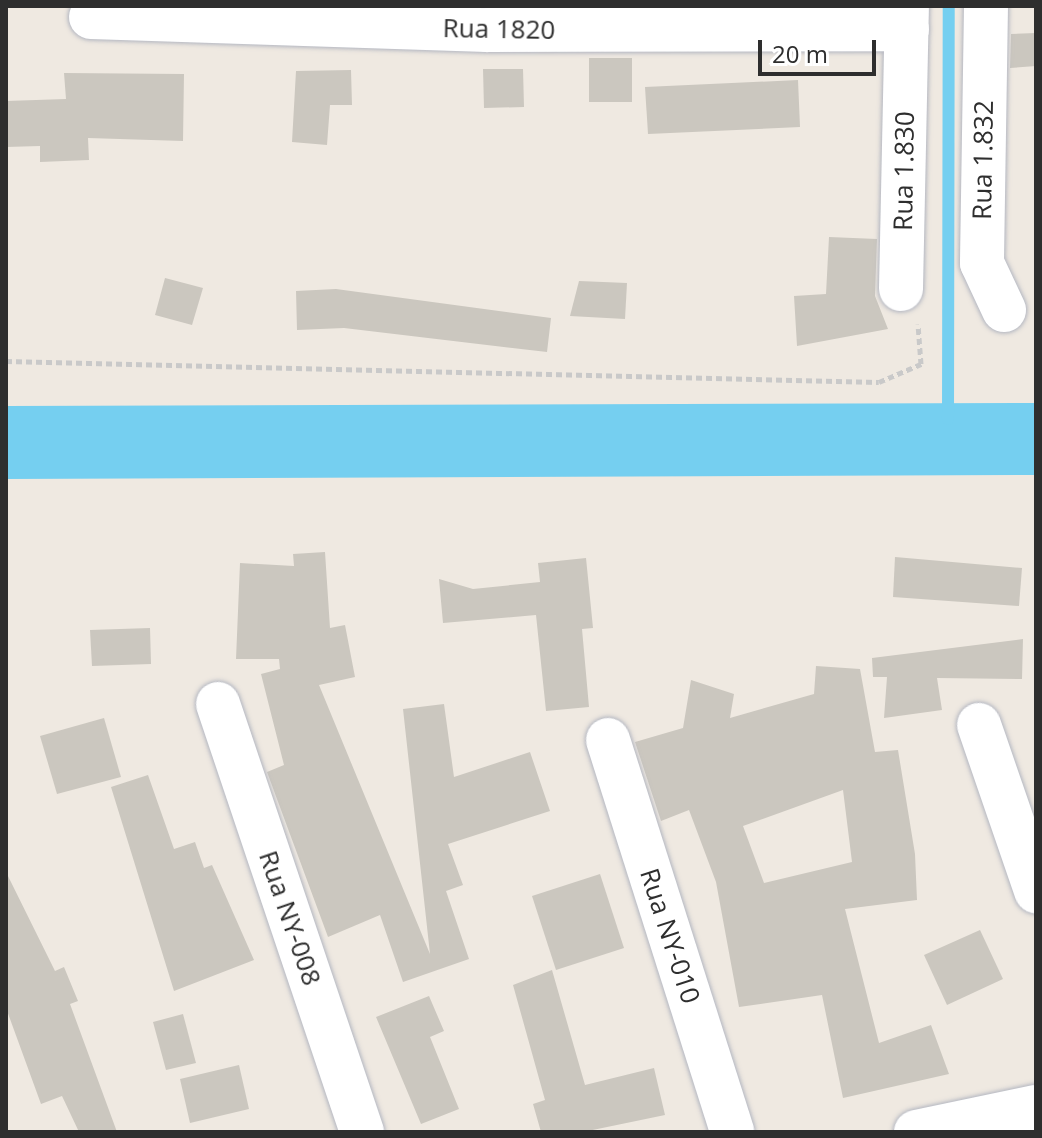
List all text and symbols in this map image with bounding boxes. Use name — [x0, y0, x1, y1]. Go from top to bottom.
street label: Rua 1820 — [442, 12, 556, 46]
scale bar — [762, 24, 880, 74]
text: 20 m — [772, 37, 828, 70]
street label: Rua 1.832 — [966, 100, 1000, 220]
street label: Rua 1.830 — [887, 111, 921, 231]
street label: Rua NY-008 — [252, 847, 328, 989]
street label: Rua NY-010 — [633, 864, 707, 1008]

